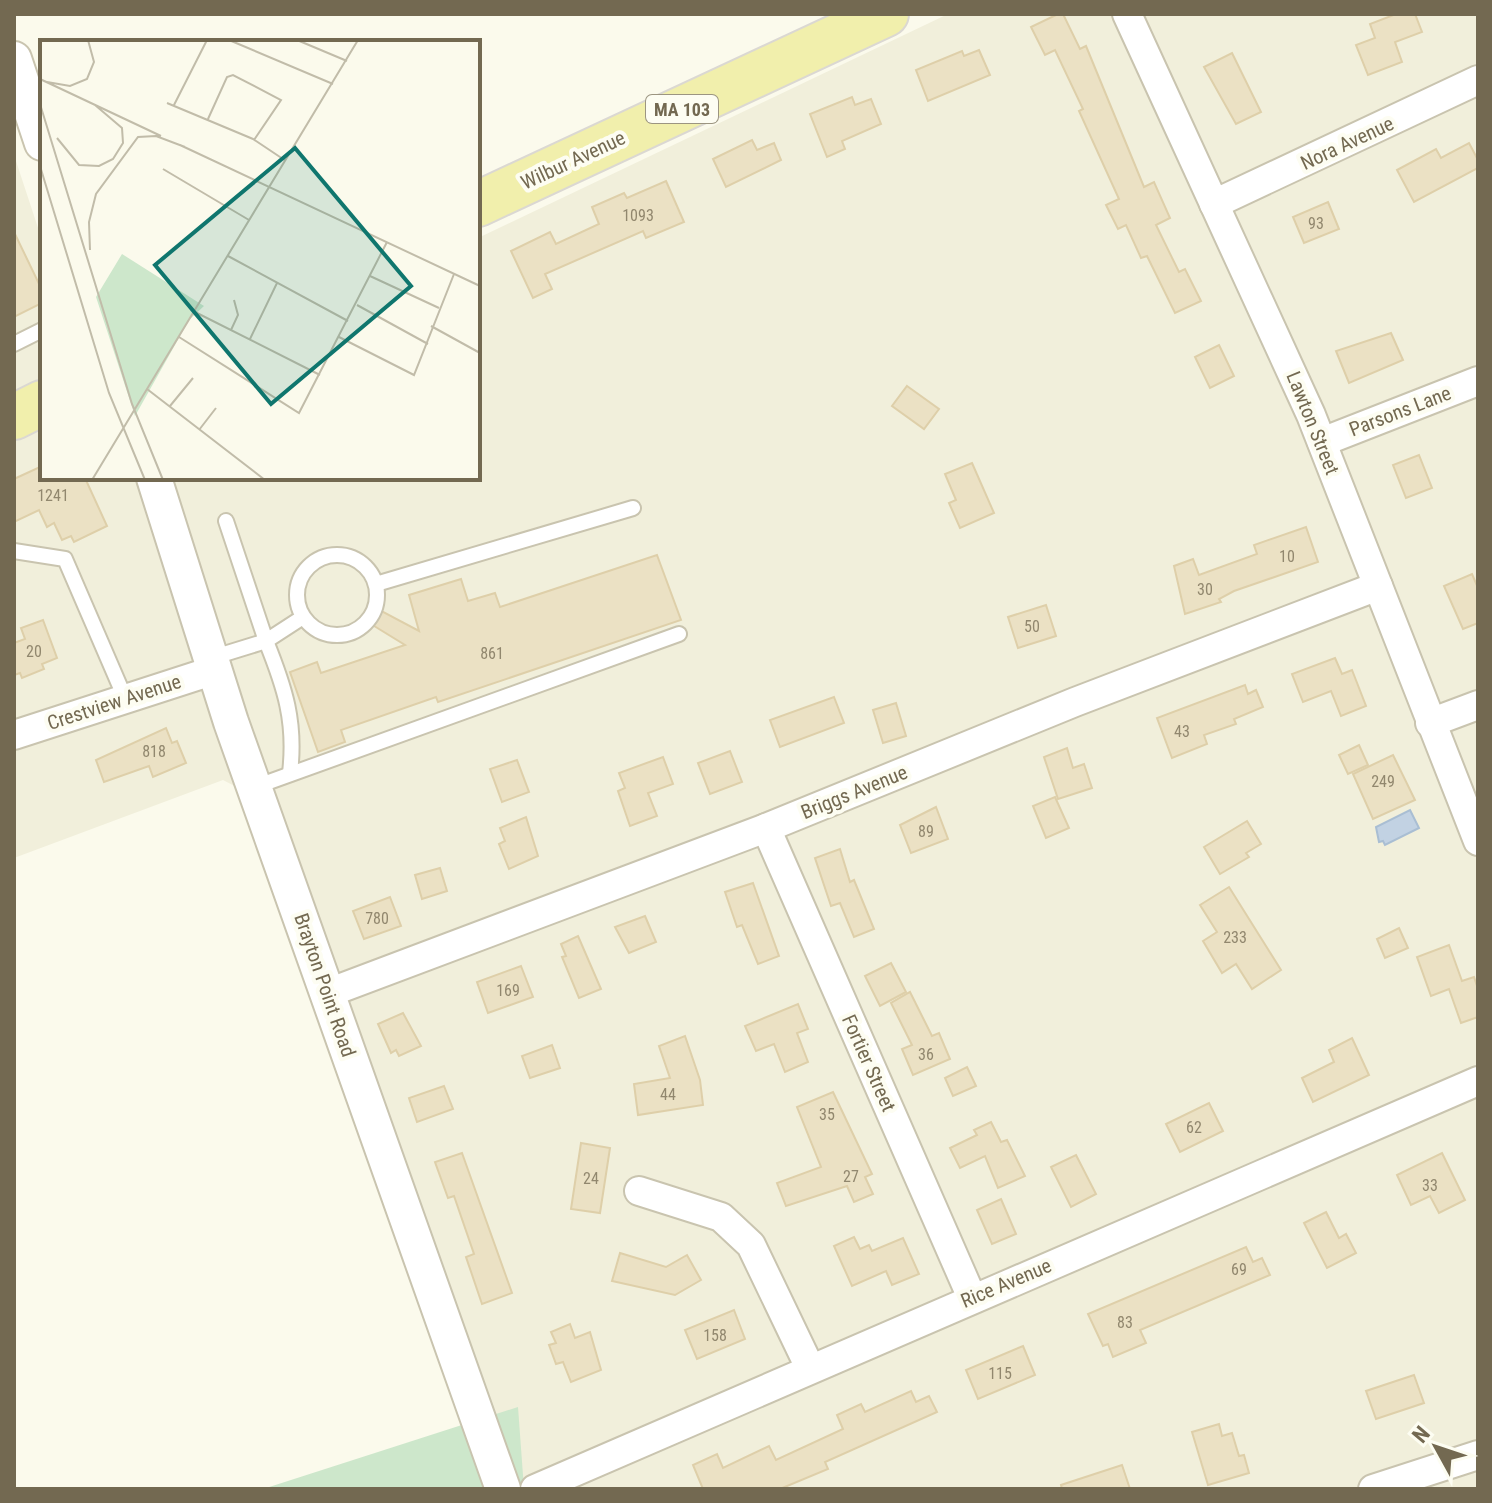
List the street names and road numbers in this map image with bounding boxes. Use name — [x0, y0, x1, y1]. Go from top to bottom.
road number: MA 103 — [646, 95, 718, 123]
street label: Nora Avenue — [1297, 111, 1397, 175]
street label: Wilbur Avenue — [517, 125, 629, 195]
street label: Lawton Street — [1281, 368, 1345, 478]
street label: Parsons Lane — [1346, 381, 1454, 441]
street label: Crestview Avenue — [44, 669, 184, 735]
street label: Briggs Avenue — [797, 760, 911, 824]
street label: Brayton Point Road — [289, 910, 361, 1060]
street label: Fortier Street — [837, 1011, 901, 1115]
street label: Rice Avenue — [957, 1253, 1055, 1313]

